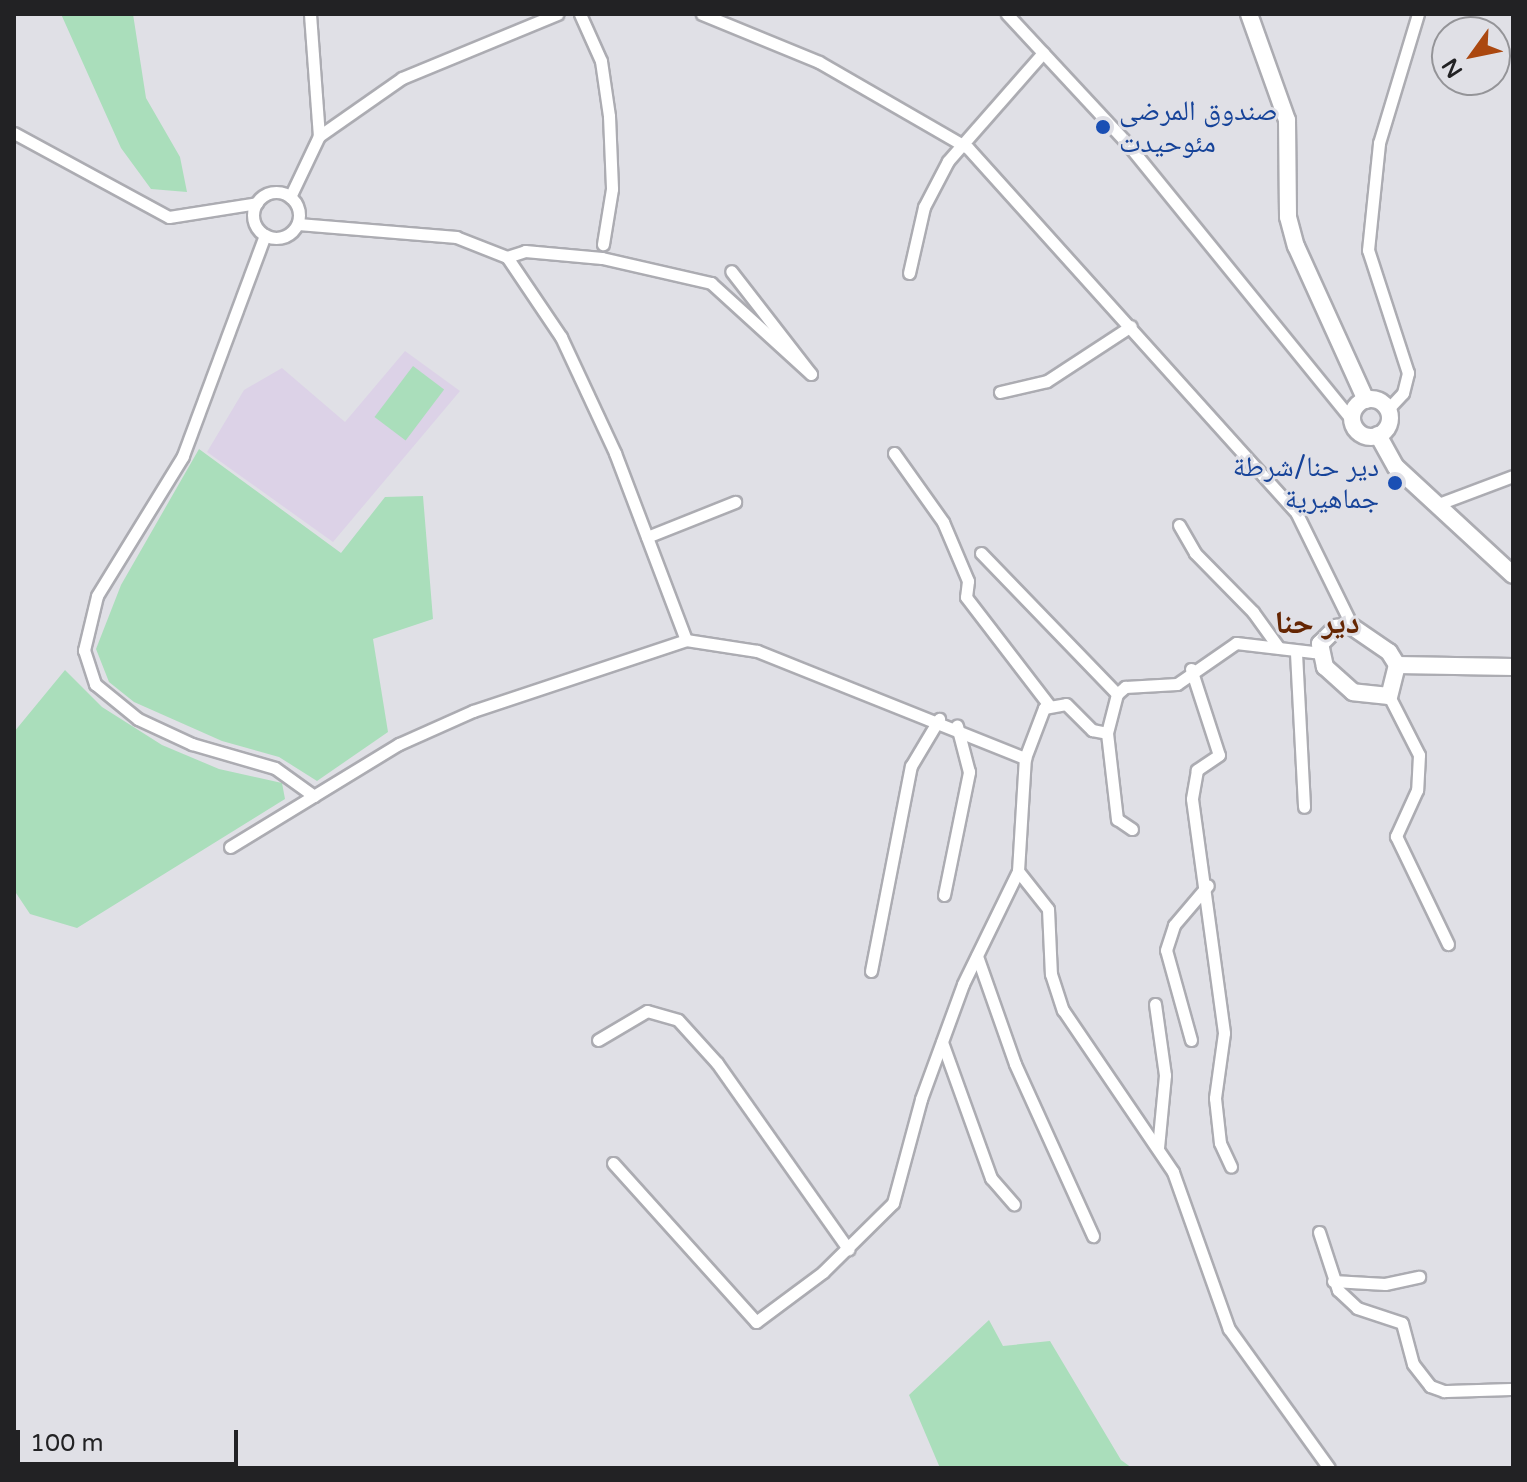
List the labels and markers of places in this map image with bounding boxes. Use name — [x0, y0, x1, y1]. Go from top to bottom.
place label: صندوق المرضى مئوحيدت — [1119, 94, 1278, 160]
marker: صندوق المرضى مئوحيدت — [1094, 118, 1112, 136]
place label: دير حنا/شرطة جماهيرية — [1233, 450, 1379, 516]
marker: دير حنا/شرطة جماهيرية — [1386, 474, 1404, 492]

